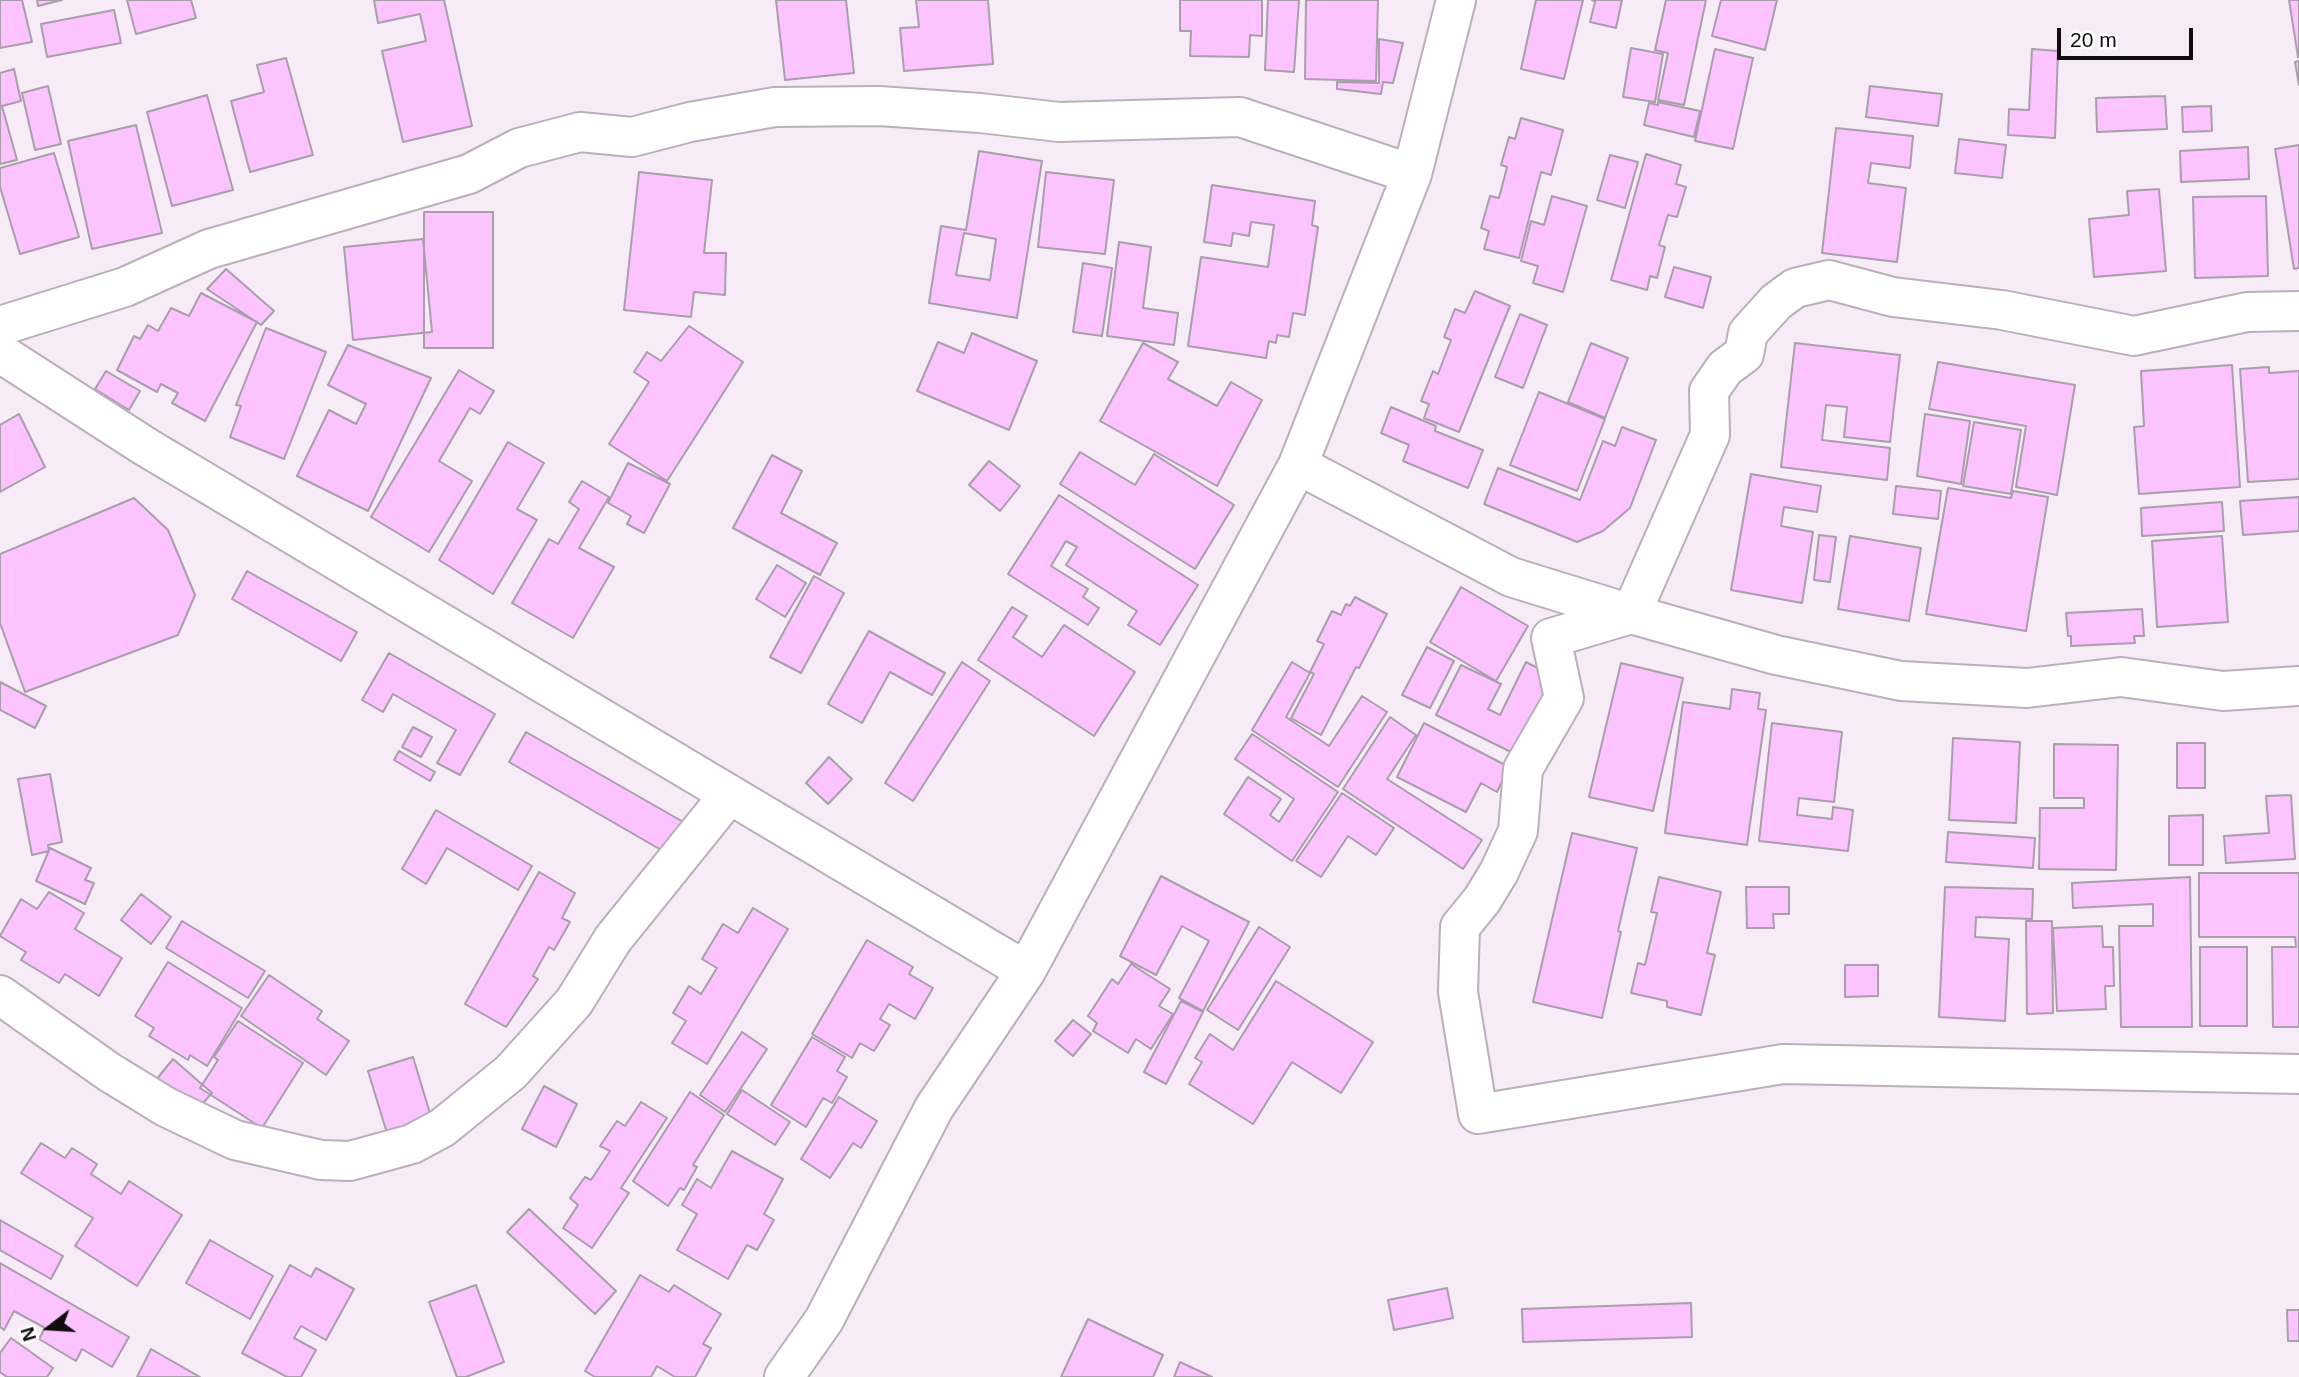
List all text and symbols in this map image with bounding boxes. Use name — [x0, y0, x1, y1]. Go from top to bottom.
scale bar — [2061, 14, 2198, 58]
text: 20 m — [2070, 28, 2117, 51]
north arrow — [14, 1293, 84, 1363]
text: N — [16, 1325, 40, 1344]

